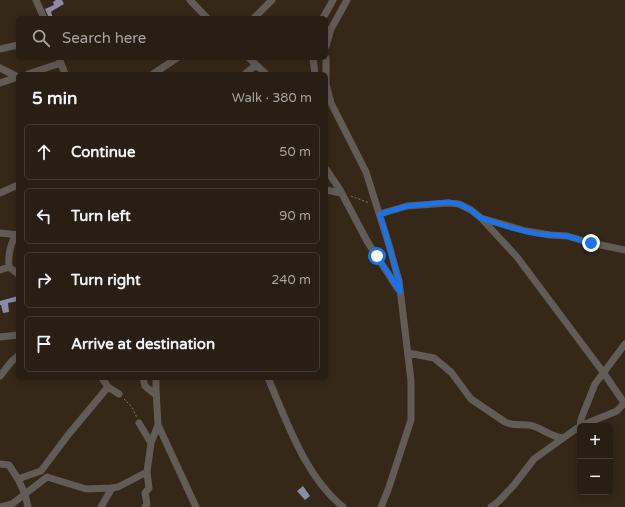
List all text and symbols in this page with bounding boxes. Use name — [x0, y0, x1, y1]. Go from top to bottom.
search box — [16, 16, 328, 60]
icon: search — [30, 27, 52, 49]
text: Search here — [62, 29, 146, 47]
text: 5 min — [32, 88, 77, 109]
text: Walk · 380 m — [232, 90, 312, 106]
icon: ahead — [33, 141, 55, 163]
text: Continue — [71, 143, 135, 161]
text: 50 m — [279, 144, 311, 160]
icon: left — [33, 205, 55, 227]
text: Turn left — [71, 207, 131, 225]
text: 90 m — [279, 208, 311, 224]
route end — [582, 234, 600, 252]
route start — [368, 247, 386, 265]
icon: right — [33, 269, 55, 291]
text: Turn right — [71, 271, 141, 289]
text: 240 m — [271, 272, 311, 288]
icon: arrive — [33, 333, 55, 355]
text: Arrive at destination — [71, 335, 215, 353]
map controls — [577, 423, 613, 495]
button: + — [577, 423, 613, 459]
button: − — [577, 459, 613, 495]

